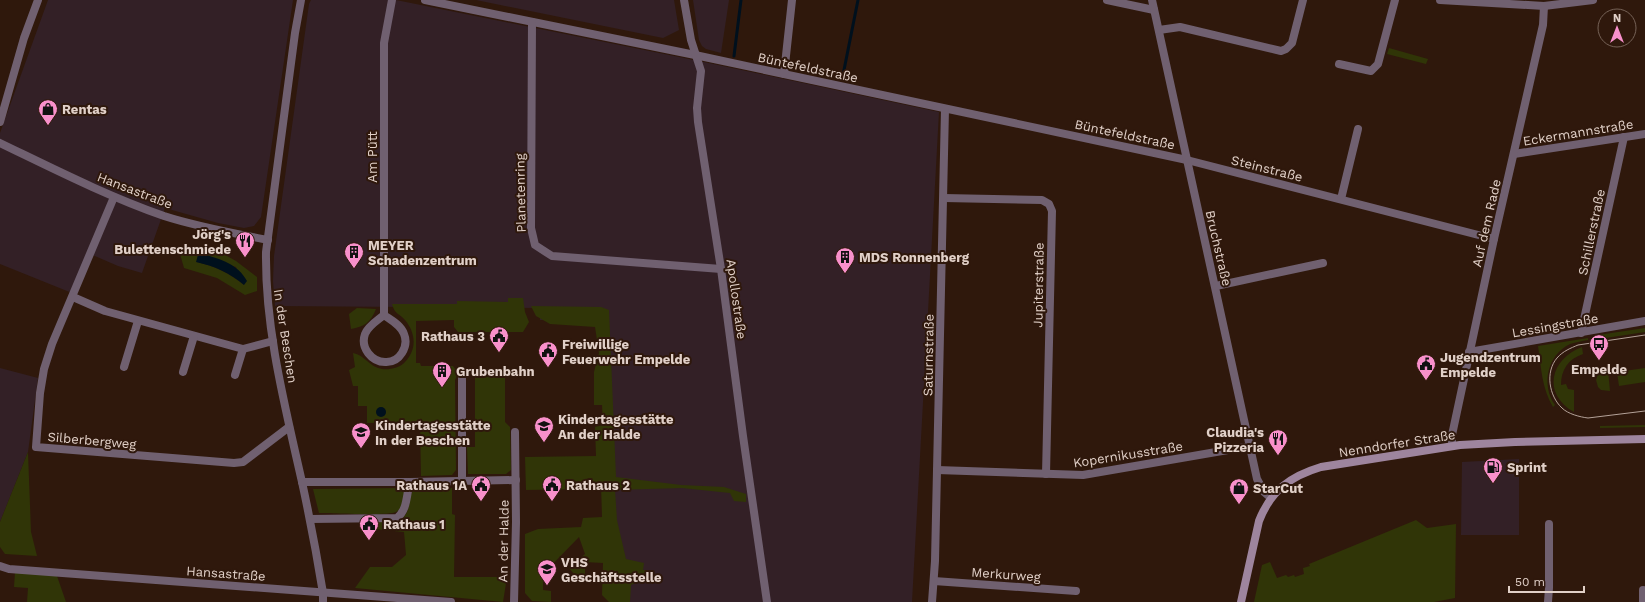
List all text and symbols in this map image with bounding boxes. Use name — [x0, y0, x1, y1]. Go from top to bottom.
north arrow — [1597, 8, 1637, 48]
text: N — [1613, 12, 1621, 25]
street label: Büntefeldstraße — [756, 50, 859, 85]
shop icon: Rentas — [37, 98, 59, 126]
place label: Rentas — [62, 102, 107, 117]
street label: Eckermannstraße — [1522, 116, 1634, 149]
street label: Büntefeldstraße — [1073, 117, 1176, 152]
street label: Am Pütt — [365, 131, 380, 183]
street label: Steinstraße — [1230, 152, 1304, 185]
street label: Planetenring — [512, 153, 529, 233]
street label: Hansastraße — [95, 169, 175, 212]
street label: Auf dem Rade — [1469, 178, 1504, 268]
street label: Schillerstraße — [1575, 188, 1608, 277]
street label: Bruchstraße — [1202, 209, 1235, 288]
place label: Jörg's Bulettenschmiede — [114, 227, 231, 257]
restaurant icon: Jörg's Bulettenschmiede — [234, 230, 256, 258]
place label: MEYER Schadenzentrum — [368, 238, 477, 268]
building icon: MEYER Schadenzentrum — [343, 241, 365, 269]
street label: Jupiterstraße — [1030, 242, 1047, 328]
building icon: MDS Ronnenberg — [834, 246, 856, 274]
place label: MDS Ronnenberg — [859, 250, 970, 265]
street label: Apollostraße — [723, 258, 750, 340]
street label: In der Beschen — [271, 288, 300, 384]
street label: Lessingstraße — [1511, 311, 1599, 340]
street label: Saturnstraße — [920, 314, 937, 396]
public building icon: Rathaus 3 — [488, 325, 510, 353]
place label: Rathaus 3 — [421, 329, 485, 344]
bus stop icon: Empelde — [1588, 333, 1610, 361]
place label: Freiwillige Feuerwehr Empelde — [562, 337, 691, 367]
public building icon: Freiwillige Feuerwehr Empelde — [537, 340, 559, 368]
place label: Jugendzentrum Empelde — [1440, 350, 1541, 380]
public building icon: Jugendzentrum Empelde — [1415, 353, 1437, 381]
building icon: Grubenbahn — [431, 360, 453, 388]
place label: Empelde — [1571, 362, 1627, 377]
place label: Grubenbahn — [456, 364, 535, 379]
place label: Kindertagesstätte An der Halde — [558, 412, 674, 442]
school or university icon: Kindertagesstätte An der Halde — [533, 415, 555, 443]
place label: Kindertagesstätte In der Beschen — [375, 418, 491, 448]
school or university icon: Kindertagesstätte In der Beschen — [350, 421, 372, 449]
place label: Claudia's Pizzeria — [1206, 425, 1264, 455]
street label: Nenndorfer Straße — [1338, 427, 1456, 460]
restaurant icon: Claudia's Pizzeria — [1267, 428, 1289, 456]
street label: Silberbergweg — [47, 429, 137, 452]
street label: Kopernikusstraße — [1072, 438, 1184, 471]
fuel station icon: Sprint — [1482, 456, 1504, 484]
place label: Sprint — [1507, 460, 1547, 475]
public building icon: Rathaus 1A — [470, 474, 492, 502]
public building icon: Rathaus 2 — [541, 474, 563, 502]
shop icon: StarCut — [1228, 477, 1250, 505]
place label: Rathaus 1A — [396, 478, 467, 493]
place label: Rathaus 2 — [566, 478, 630, 493]
place label: StarCut — [1253, 481, 1303, 496]
street label: An der Halde — [495, 500, 512, 582]
public building icon: Rathaus 1 — [358, 513, 380, 541]
place label: Rathaus 1 — [383, 517, 445, 532]
place label: VHS Geschäftsstelle — [561, 555, 662, 585]
school or university icon: VHS Geschäftsstelle — [536, 558, 558, 586]
street label: Hansastraße — [186, 563, 266, 584]
street label: Merkurweg — [971, 565, 1041, 584]
scale bar — [1509, 568, 1584, 594]
text: 50 m — [1515, 575, 1545, 589]

